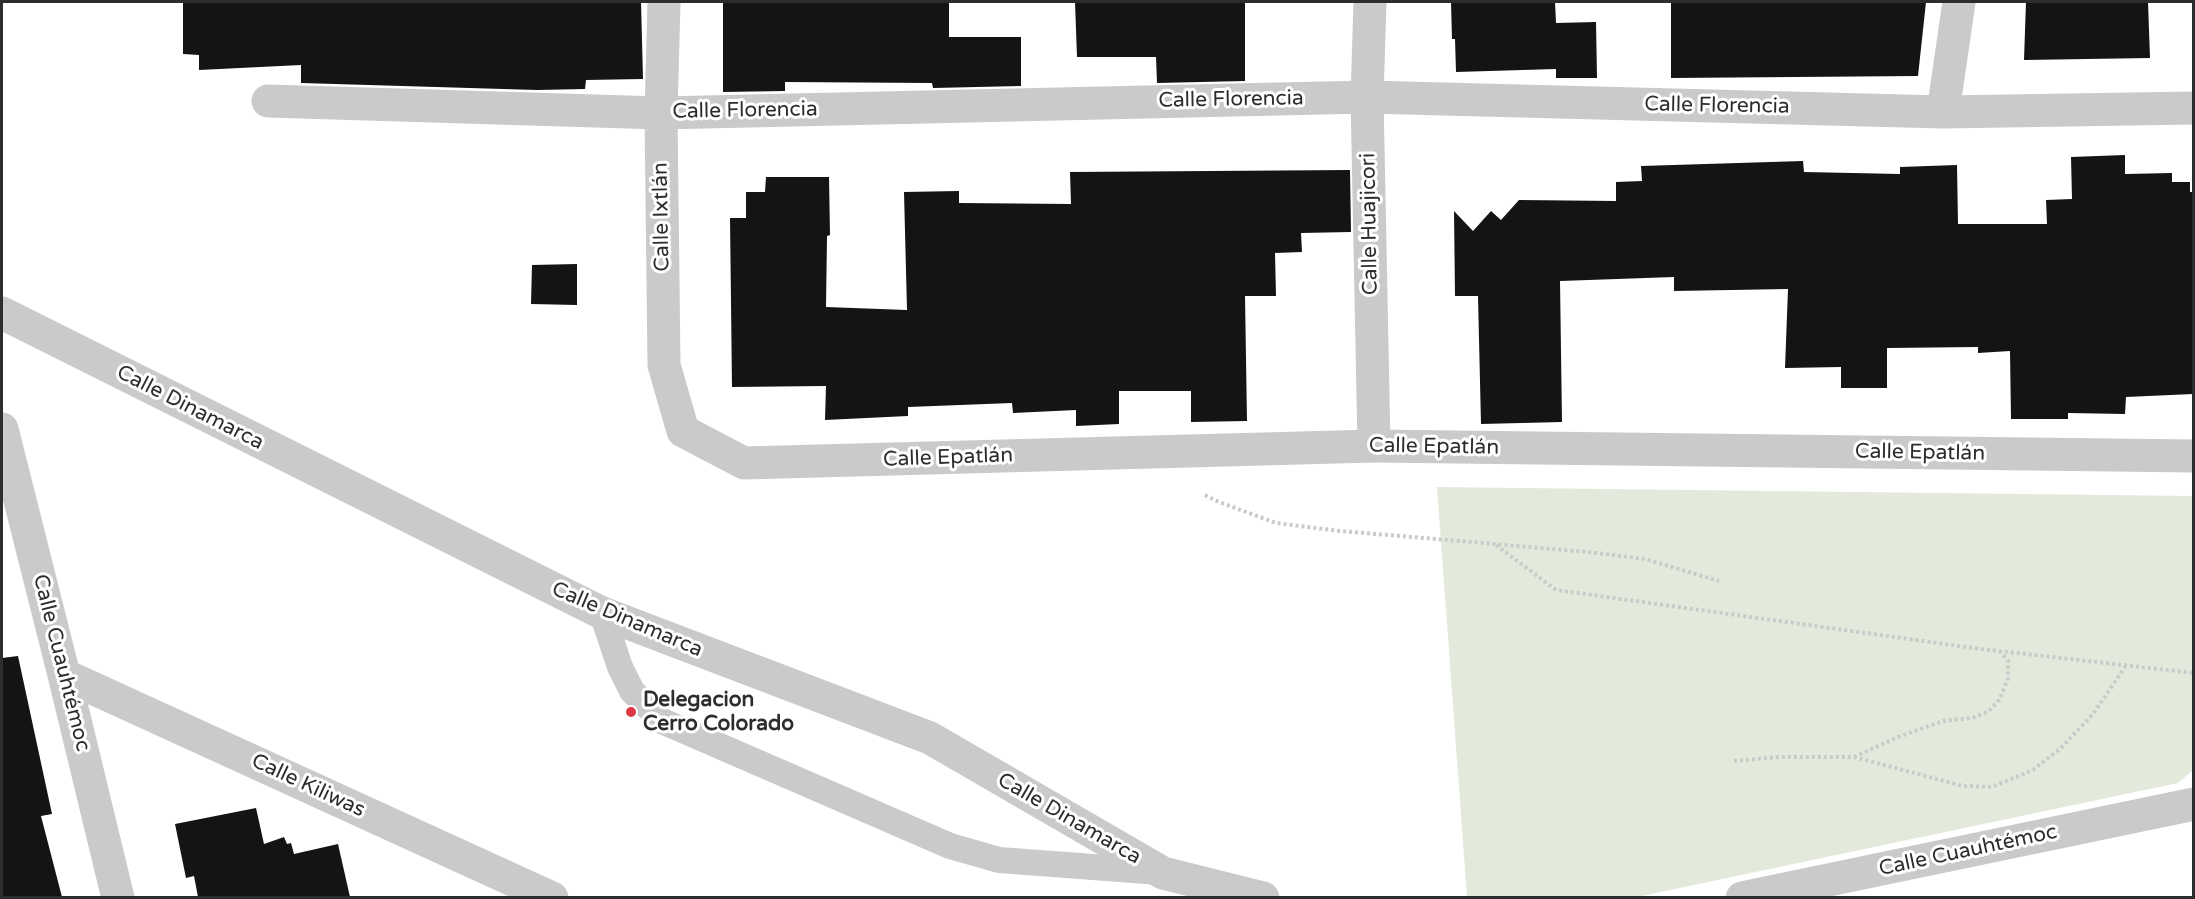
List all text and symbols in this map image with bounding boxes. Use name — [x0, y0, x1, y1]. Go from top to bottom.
street label: Calle Florencia — [1158, 86, 1304, 114]
street label: Calle Florencia — [1644, 92, 1790, 120]
street label: Calle Florencia — [672, 97, 818, 125]
street label: Calle Huajicori — [1356, 153, 1384, 295]
street label: Calle Ixtlán — [648, 162, 676, 272]
street label: Calle Dinamarca — [112, 360, 268, 456]
street label: Calle Epatlán — [1369, 433, 1499, 461]
street label: Calle Epatlán — [1855, 439, 1985, 467]
street label: Calle Epatlán — [883, 443, 1013, 473]
street label: Calle Cuauhtémoc — [27, 572, 95, 754]
street label: Calle Dinamarca — [548, 577, 706, 663]
place label: Delegacion Cerro Colorado — [643, 687, 794, 737]
marker: Delegacion Cerro Colorado — [624, 705, 638, 719]
street label: Calle Kiliwas — [247, 749, 369, 823]
street label: Calle Dinamarca — [993, 768, 1145, 870]
street label: Calle Cuauhtémoc — [1877, 820, 2059, 882]

